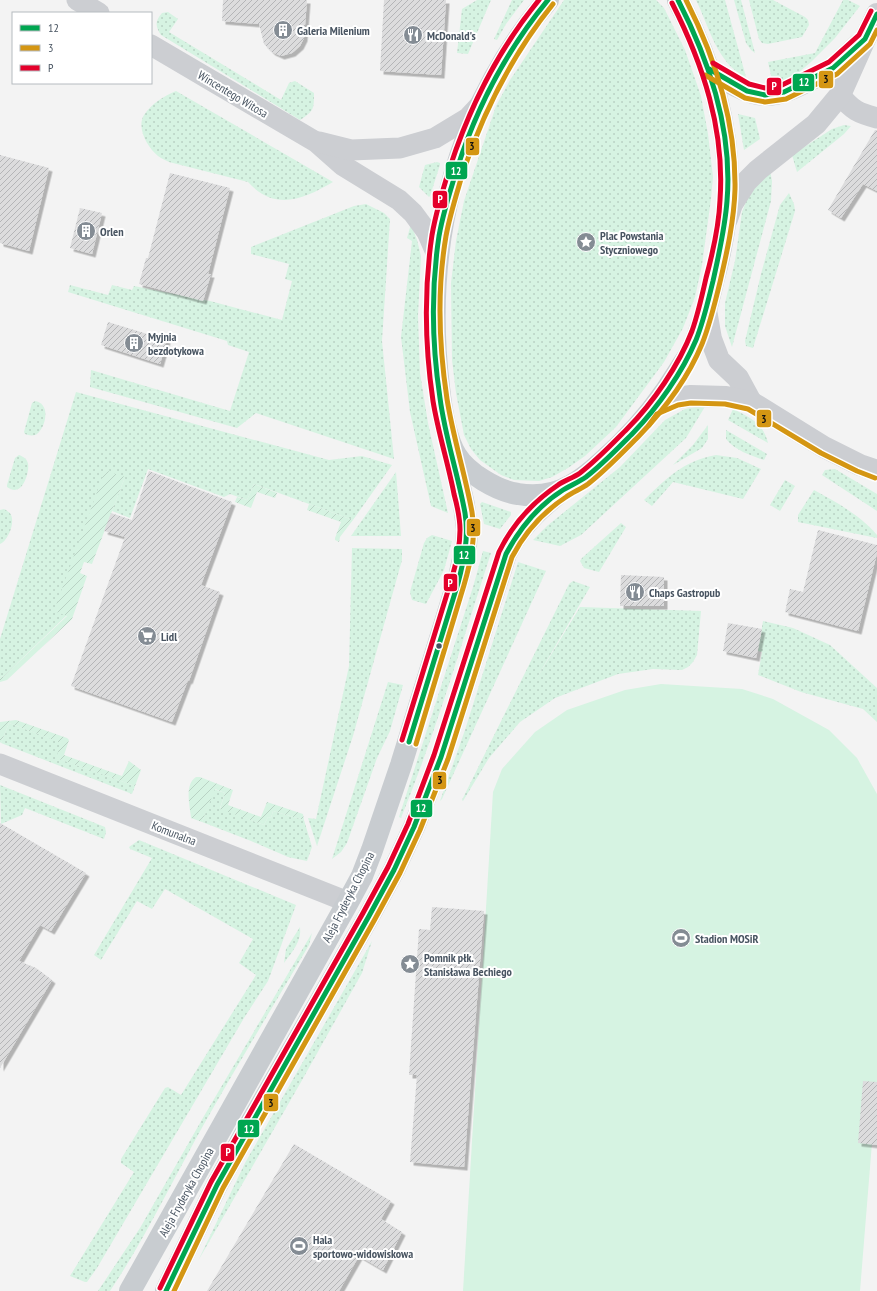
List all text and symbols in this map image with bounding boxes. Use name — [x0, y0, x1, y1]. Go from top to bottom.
legend — [12, 12, 152, 84]
building icon: Galeria Milenium — [272, 19, 294, 41]
text: 12 — [48, 20, 59, 35]
place label: Galeria Milenium — [297, 23, 370, 38]
restaurant icon: McDonald's — [402, 24, 424, 46]
place label: McDonald's — [427, 28, 476, 43]
text: 3 — [48, 40, 53, 55]
text: P — [48, 60, 54, 75]
street label: Wincentego Witosa — [195, 67, 271, 121]
line badge: 3 — [818, 70, 834, 89]
text: 3 — [823, 72, 829, 86]
line badge: 12 — [792, 73, 815, 92]
text: 12 — [799, 75, 809, 89]
line badge: P — [766, 77, 782, 96]
text: P — [771, 79, 777, 93]
line badge: 3 — [465, 137, 480, 156]
text: 3 — [469, 139, 475, 153]
line badge: 12 — [445, 161, 468, 180]
text: 12 — [451, 164, 461, 178]
line badge: P — [432, 190, 448, 209]
text: P — [437, 192, 443, 206]
building icon: Orlen — [75, 220, 97, 242]
place label: Orlen — [100, 224, 124, 239]
place label: Plac Powstania Styczniowego — [600, 228, 664, 257]
place icon: Plac Powstania Styczniowego — [575, 231, 597, 253]
place label: Myjnia bezdotykowa — [148, 329, 204, 358]
building icon: Myjnia bezdotykowa — [123, 332, 145, 354]
line badge: 3 — [756, 409, 772, 428]
text: 3 — [761, 412, 767, 426]
line badge: 3 — [466, 518, 481, 537]
text: 3 — [470, 521, 476, 535]
line badge: 12 — [453, 545, 476, 565]
text: 12 — [459, 548, 469, 562]
line badge: P — [443, 573, 458, 592]
text: P — [447, 576, 453, 590]
restaurant icon: Chaps Gastropub — [624, 581, 646, 603]
place label: Chaps Gastropub — [649, 585, 721, 600]
supermarket icon: Lidl — [136, 625, 158, 647]
place label: Lidl — [161, 629, 177, 644]
unlabelled marker — [434, 641, 444, 651]
line badge: 3 — [432, 771, 447, 790]
text: 3 — [437, 773, 443, 787]
line badge: 12 — [410, 799, 433, 818]
text: 12 — [416, 801, 426, 815]
street label: Komunalna — [150, 818, 199, 848]
street label: Aleja Fryderyka Chopina — [319, 849, 377, 945]
sports icon: Stadion MOSiR — [670, 927, 692, 949]
place label: Stadion MOSiR — [695, 931, 759, 946]
place label: Pomnik płk. Stanisława Bechiego — [424, 950, 512, 979]
place icon: Pomnik płk. Stanisława Bechiego — [399, 953, 421, 975]
line badge: 3 — [263, 1093, 279, 1112]
text: 3 — [268, 1096, 274, 1110]
line badge: 12 — [237, 1119, 260, 1138]
text: 12 — [244, 1122, 254, 1136]
line badge: P — [220, 1143, 235, 1162]
street label: Aleja Fryderyka Chopina — [155, 1145, 217, 1239]
text: P — [225, 1145, 231, 1159]
place label: Hala sportowo-widowiskowa — [313, 1232, 413, 1261]
sports icon: Hala sportowo-widowiskowa — [288, 1235, 310, 1257]

